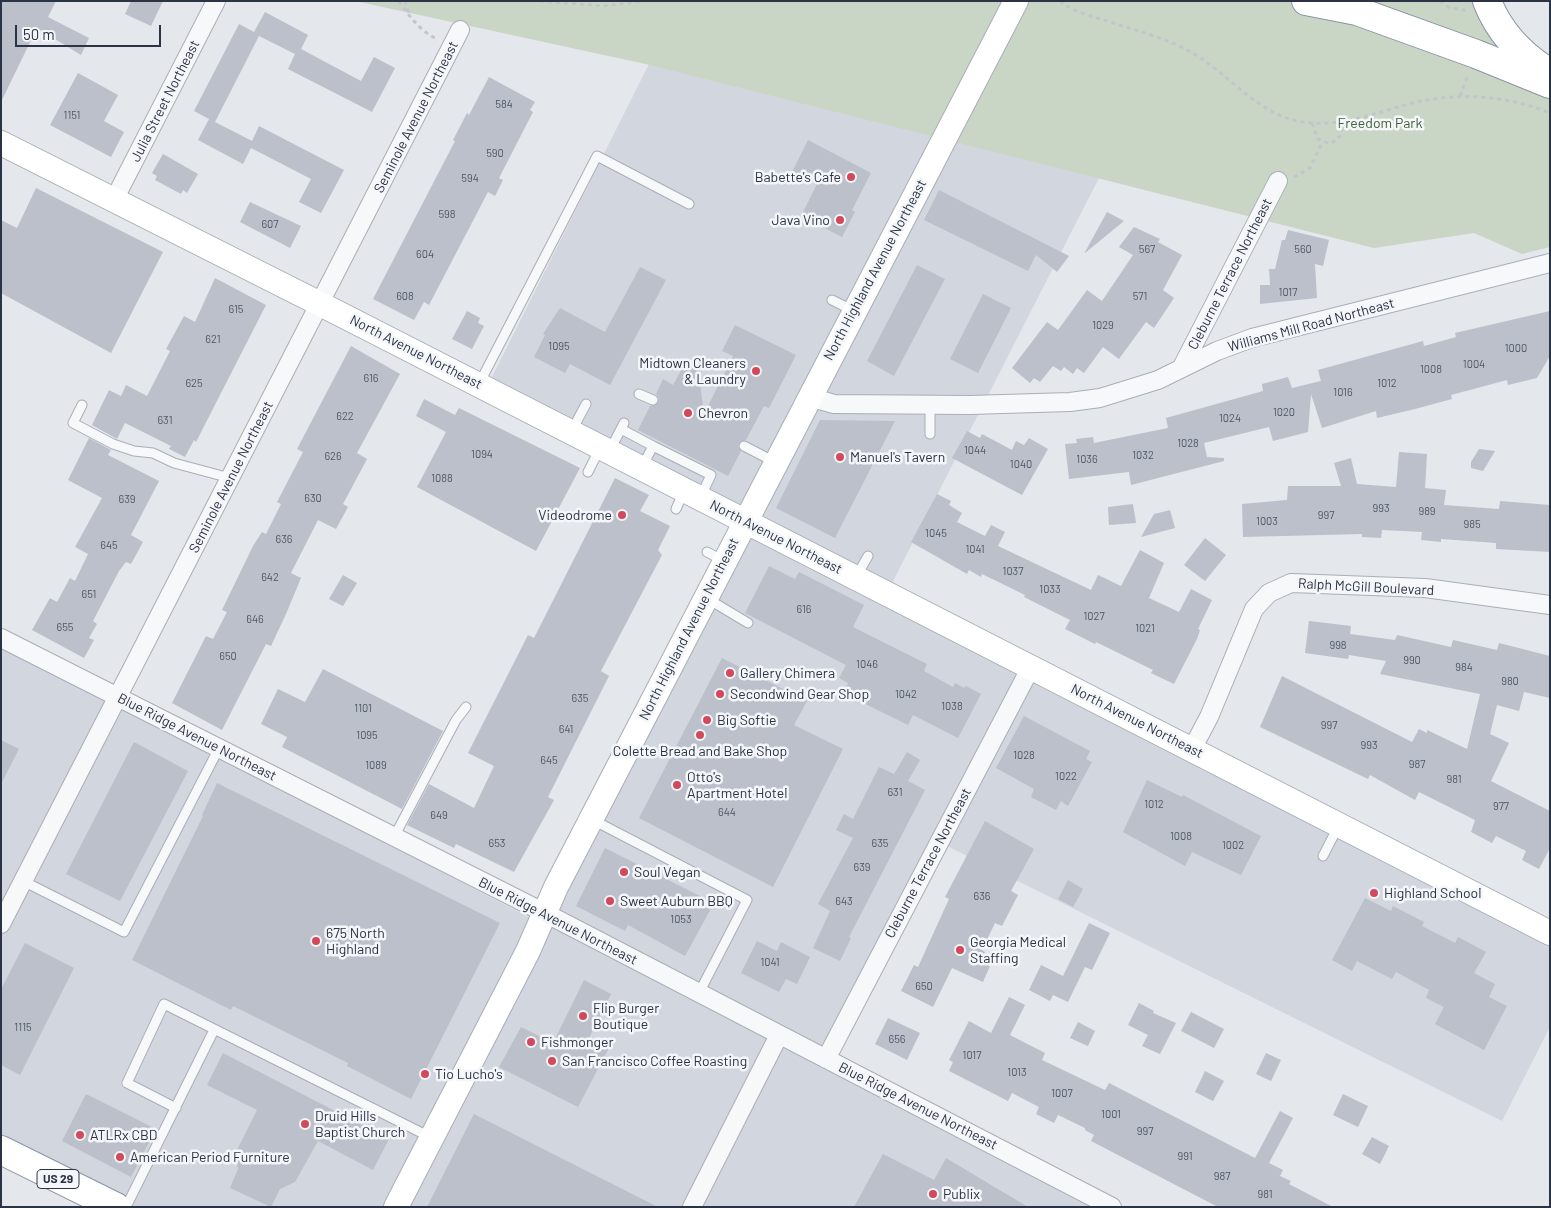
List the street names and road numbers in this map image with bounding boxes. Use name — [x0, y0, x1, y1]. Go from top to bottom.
street label: Julia Street Northeast — [127, 37, 203, 165]
street label: Seminole Avenue Northeast — [370, 38, 462, 196]
street label: North Highland Avenue Northeast — [820, 177, 930, 363]
street label: Cleburne Terrace Northeast — [1184, 195, 1276, 353]
street label: Williams Mill Road Northeast — [1226, 295, 1396, 355]
street label: North Avenue Northeast — [347, 311, 485, 393]
street label: Seminole Avenue Northeast — [185, 398, 277, 556]
street label: North Avenue Northeast — [707, 496, 845, 578]
street label: North Highland Avenue Northeast — [636, 535, 742, 723]
street label: Ralph McGill Boulevard — [1297, 575, 1435, 599]
street label: North Avenue Northeast — [1068, 680, 1206, 762]
street label: Blue Ridge Avenue Northeast — [115, 690, 279, 784]
street label: Cleburne Terrace Northeast — [881, 785, 975, 941]
street label: Blue Ridge Avenue Northeast — [476, 874, 640, 968]
street label: Blue Ridge Avenue Northeast — [836, 1059, 1000, 1153]
road number: US 29 — [37, 1170, 79, 1188]

